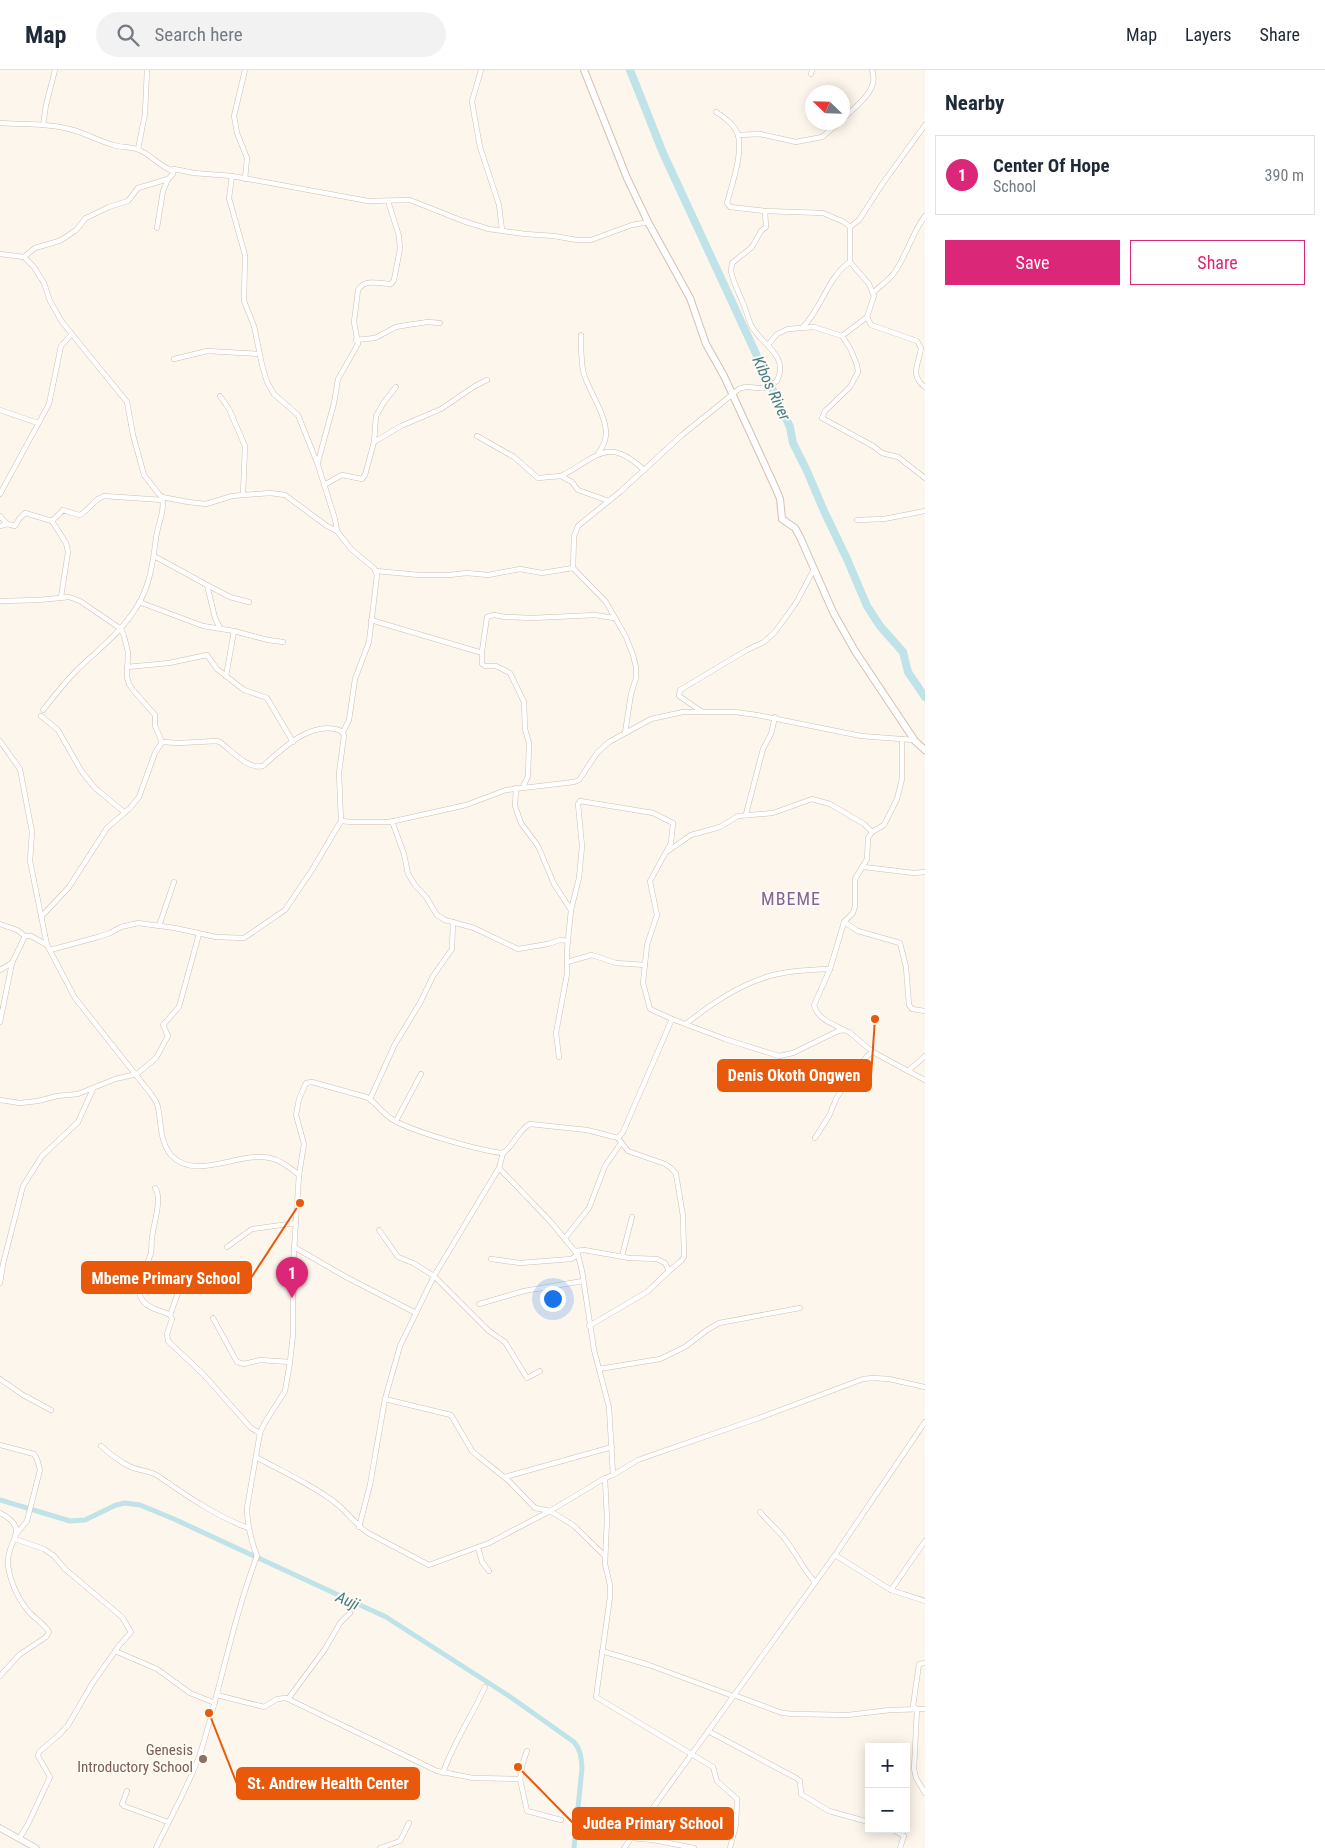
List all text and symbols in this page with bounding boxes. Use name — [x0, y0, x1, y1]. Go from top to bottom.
search box — [96, 12, 446, 57]
text: Map — [25, 21, 66, 49]
icon: search — [114, 21, 142, 49]
text: Search here — [154, 23, 243, 46]
text: Map — [1126, 24, 1157, 45]
text: Layers — [1185, 24, 1232, 45]
text: Share — [1260, 24, 1300, 45]
north arrow — [805, 85, 850, 130]
text: Nearby — [945, 91, 1004, 115]
text: Center Of Hope — [993, 154, 1110, 177]
text: 1 — [958, 166, 966, 185]
text: 390 m — [1265, 166, 1304, 185]
text: School — [993, 177, 1036, 196]
button: Save — [945, 240, 1120, 285]
button: Share — [1130, 240, 1305, 285]
water label: Kibos River — [748, 353, 795, 424]
district label: MBEME — [761, 888, 821, 909]
callout: Denis Okoth Ongwen — [718, 1060, 871, 1091]
text: Denis Okoth Ongwen — [728, 1066, 860, 1085]
pin: 1 — [276, 1257, 308, 1298]
callout: Mbeme Primary School — [82, 1262, 251, 1293]
text: Mbeme Primary School — [92, 1269, 240, 1288]
your location — [540, 1286, 566, 1312]
water label: Auji — [332, 1587, 363, 1614]
place label: Genesis Introductory School — [77, 1741, 193, 1776]
map controls — [865, 1743, 910, 1833]
button: + — [865, 1743, 910, 1788]
marker: Genesis Introductory School — [197, 1753, 209, 1765]
callout: St. Andrew Health Center — [237, 1768, 419, 1799]
text: St. Andrew Health Center — [247, 1774, 409, 1793]
button: − — [865, 1788, 910, 1833]
callout: Judea Primary School — [573, 1808, 733, 1839]
text: Judea Primary School — [583, 1814, 723, 1833]

